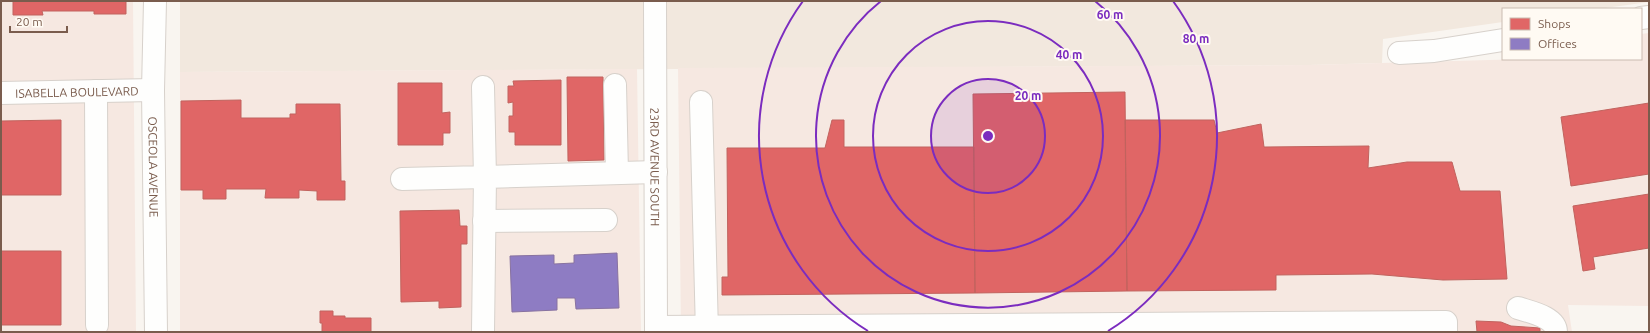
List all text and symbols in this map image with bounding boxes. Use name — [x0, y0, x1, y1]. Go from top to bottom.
scale bar — [10, 8, 67, 34]
text: 60 m — [1097, 8, 1123, 21]
legend — [1502, 8, 1642, 60]
text: 20 m — [16, 15, 43, 28]
text: Shops — [1538, 17, 1570, 30]
text: 80 m — [1183, 32, 1209, 45]
text: Offices — [1538, 37, 1577, 50]
text: 40 m — [1056, 48, 1082, 61]
street label: ISABELLA BOULEVARD — [15, 84, 139, 99]
text: 20 m — [1015, 89, 1041, 102]
street label: 23RD AVENUE SOUTH — [649, 107, 662, 227]
street label: OSCEOLA AVENUE — [147, 116, 161, 218]
centre of rings — [981, 129, 995, 143]

